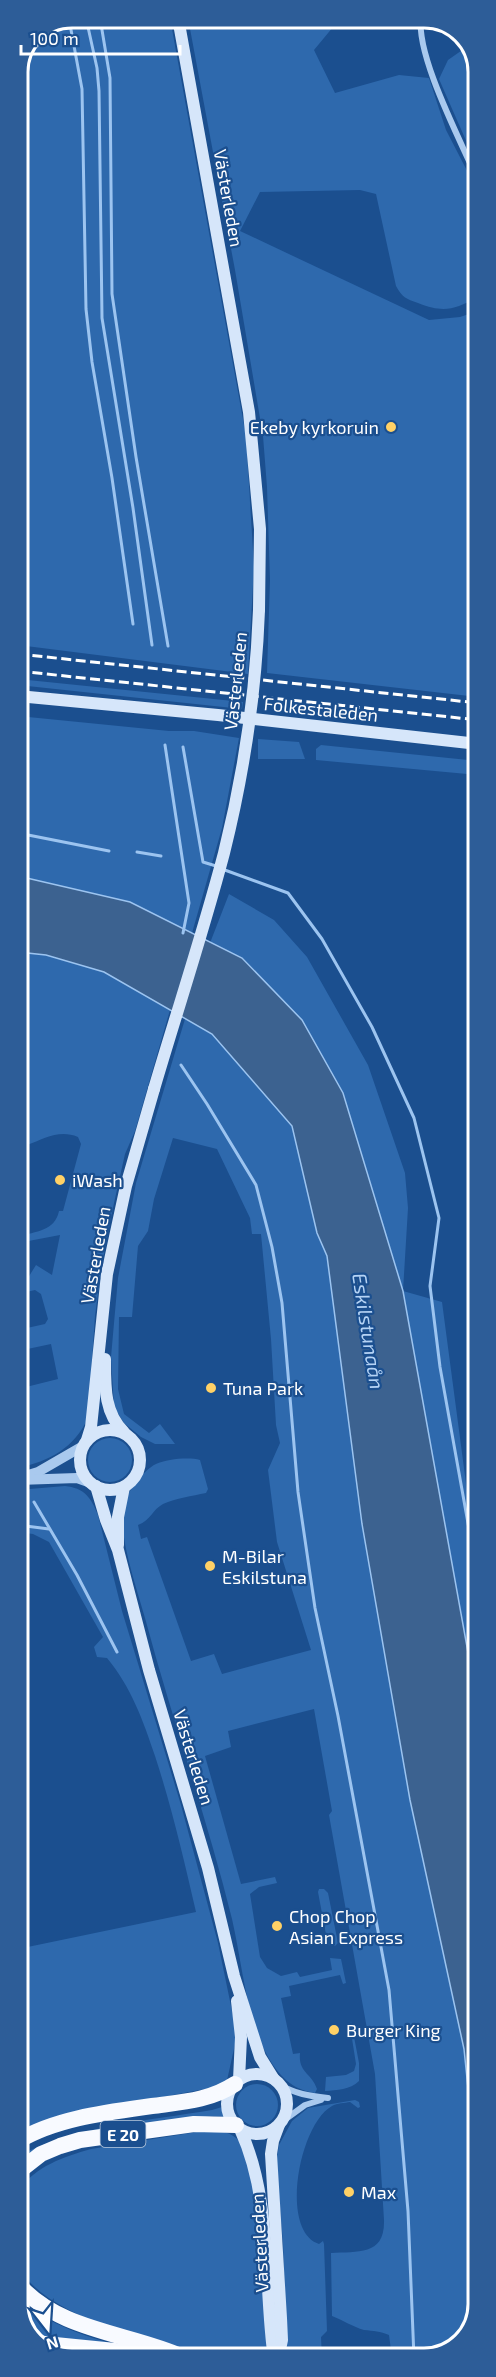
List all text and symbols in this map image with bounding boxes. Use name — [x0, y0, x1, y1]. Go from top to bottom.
scale bar — [21, 18, 180, 56]
text: 100 m — [30, 27, 79, 49]
street label: Västerleden — [210, 147, 248, 249]
place label: Ekeby kyrkoruin — [250, 416, 379, 438]
marker: Ekeby kyrkoruin — [384, 420, 398, 434]
street label: Västerleden — [219, 631, 251, 731]
street label: Folkestaleden — [263, 692, 379, 726]
place label: iWash — [72, 1169, 123, 1191]
marker: iWash — [53, 1173, 67, 1187]
street label: Västerleden — [76, 1204, 114, 1306]
water label: Eskilstunaån — [348, 1271, 390, 1391]
place label: Tuna Park — [223, 1377, 303, 1399]
marker: Tuna Park — [204, 1381, 218, 1395]
place label: M-Bilar Eskilstuna — [222, 1545, 307, 1588]
marker: M-Bilar Eskilstuna — [203, 1559, 217, 1573]
street label: Västerleden — [169, 1707, 219, 1807]
place label: Chop Chop Asian Express — [289, 1905, 403, 1948]
marker: Chop Chop Asian Express — [270, 1919, 284, 1933]
place label: Burger King — [346, 2019, 441, 2041]
marker: Burger King — [327, 2023, 341, 2037]
road number: E 20 — [100, 2121, 146, 2147]
place label: Max — [361, 2181, 397, 2203]
marker: Max — [342, 2185, 356, 2199]
street label: Västerleden — [245, 2193, 273, 2293]
north arrow — [18, 2299, 78, 2359]
text: N — [44, 2333, 61, 2355]

